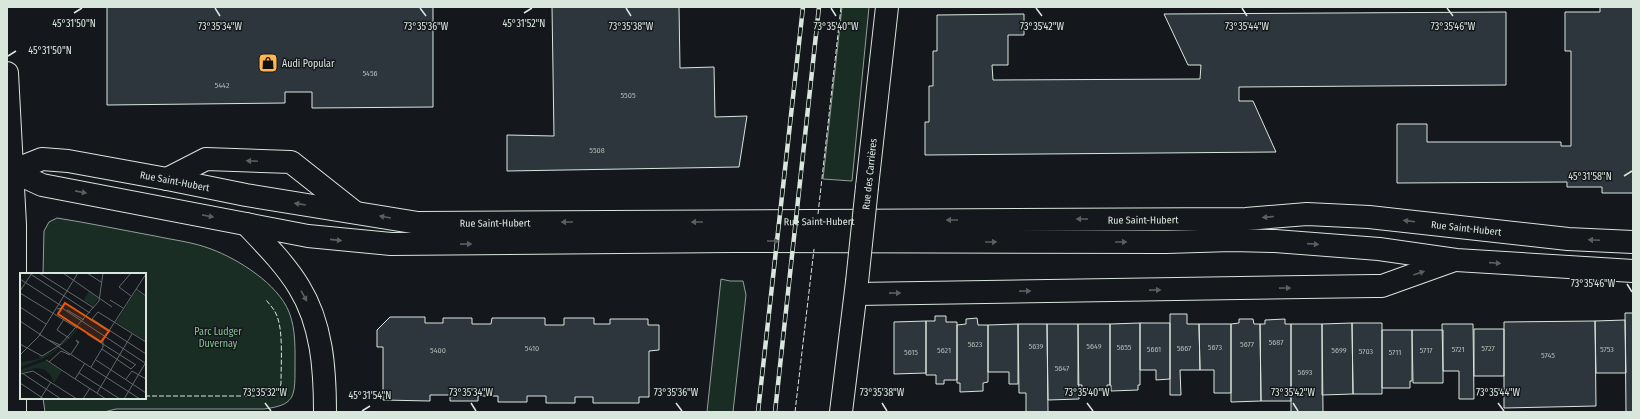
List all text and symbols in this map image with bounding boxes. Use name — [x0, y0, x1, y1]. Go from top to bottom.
text: 45°31'50"N — [52, 18, 96, 30]
text: 45°31'52"N — [503, 18, 545, 30]
text: 73°35'34"W — [198, 21, 243, 33]
text: 73°35'36"W — [404, 21, 449, 33]
text: 73°35'38"W — [609, 21, 654, 33]
text: 73°35'40"W — [814, 21, 859, 33]
text: 73°35'42"W — [1020, 21, 1065, 33]
text: 73°35'44"W — [1225, 21, 1270, 33]
text: 73°35'46"W — [1431, 21, 1476, 33]
text: 45°31'50"N — [28, 45, 72, 57]
shop icon: Audi Popular — [257, 52, 279, 74]
place label: Audi Popular — [282, 58, 335, 70]
house number: 5456 — [362, 69, 378, 78]
house number: 5442 — [215, 81, 230, 90]
house number: 5505 — [620, 91, 636, 100]
street label: Rue des Carrières — [860, 138, 880, 210]
house number: 5508 — [589, 146, 605, 155]
one-way arrow — [245, 158, 258, 164]
street label: Rue Saint-Hubert — [139, 169, 211, 195]
text: 45°31'58"N — [1568, 171, 1612, 183]
one-way arrow — [74, 190, 87, 196]
one-way arrow — [294, 201, 306, 207]
one-way arrow — [202, 214, 214, 220]
one-way arrow — [379, 214, 392, 220]
street label: Rue Saint-Hubert — [1108, 214, 1179, 227]
one-way arrow — [1262, 214, 1274, 221]
street label: Rue Saint-Hubert — [784, 216, 855, 228]
one-way arrow — [1075, 216, 1088, 222]
street label: Rue Saint-Hubert — [460, 217, 531, 230]
one-way arrow — [945, 217, 958, 223]
one-way arrow — [1403, 217, 1415, 224]
one-way arrow — [561, 219, 573, 226]
one-way arrow — [690, 219, 703, 225]
street label: Rue Saint-Hubert — [1430, 219, 1503, 239]
one-way arrow — [330, 236, 342, 243]
one-way arrow — [1588, 237, 1600, 244]
one-way arrow — [767, 238, 780, 244]
one-way arrow — [985, 239, 998, 245]
one-way arrow — [1115, 239, 1128, 245]
one-way arrow — [460, 241, 473, 247]
one-way arrow — [1307, 241, 1319, 248]
one-way arrow — [1489, 259, 1501, 266]
one-way arrow — [1413, 270, 1425, 276]
inset map — [20, 273, 146, 399]
text: 73°35'46"W — [1571, 278, 1616, 290]
one-way arrow — [1279, 285, 1292, 291]
one-way arrow — [1149, 287, 1162, 293]
one-way arrow — [1019, 288, 1032, 294]
one-way arrow — [301, 290, 307, 301]
one-way arrow — [889, 290, 902, 296]
park label: Parc Ludger Duvernay — [194, 326, 242, 350]
house number: 5687 — [1269, 338, 1284, 347]
house number: 5623 — [968, 340, 983, 349]
house number: 5677 — [1240, 340, 1255, 349]
house number: 5639 — [1029, 342, 1044, 351]
house number: 5649 — [1086, 342, 1102, 351]
house number: 5655 — [1117, 343, 1132, 352]
house number: 5673 — [1208, 343, 1223, 352]
house number: 5410 — [525, 344, 539, 353]
house number: 5667 — [1177, 344, 1192, 353]
house number: 5727 — [1481, 344, 1495, 353]
house number: 5661 — [1147, 345, 1161, 354]
house number: 5721 — [1451, 345, 1465, 354]
house number: 5753 — [1600, 345, 1614, 354]
house number: 5400 — [430, 346, 446, 355]
house number: 5621 — [937, 346, 951, 355]
house number: 5699 — [1331, 346, 1347, 355]
house number: 5717 — [1420, 346, 1433, 355]
house number: 5703 — [1359, 347, 1374, 356]
house number: 5615 — [904, 348, 918, 357]
house number: 5711 — [1389, 348, 1401, 357]
house number: 5745 — [1541, 351, 1555, 360]
house number: 5647 — [1055, 364, 1070, 373]
house number: 5693 — [1298, 368, 1313, 377]
text: 73°35'32"W — [243, 387, 288, 399]
text: 73°35'34"W — [449, 387, 494, 399]
text: 73°35'36"W — [654, 387, 699, 399]
text: 73°35'38"W — [860, 387, 905, 399]
text: 73°35'40"W — [1065, 387, 1110, 399]
text: 73°35'42"W — [1271, 387, 1316, 399]
text: 73°35'44"W — [1476, 387, 1521, 399]
text: 45°31'54"N — [349, 390, 391, 402]

